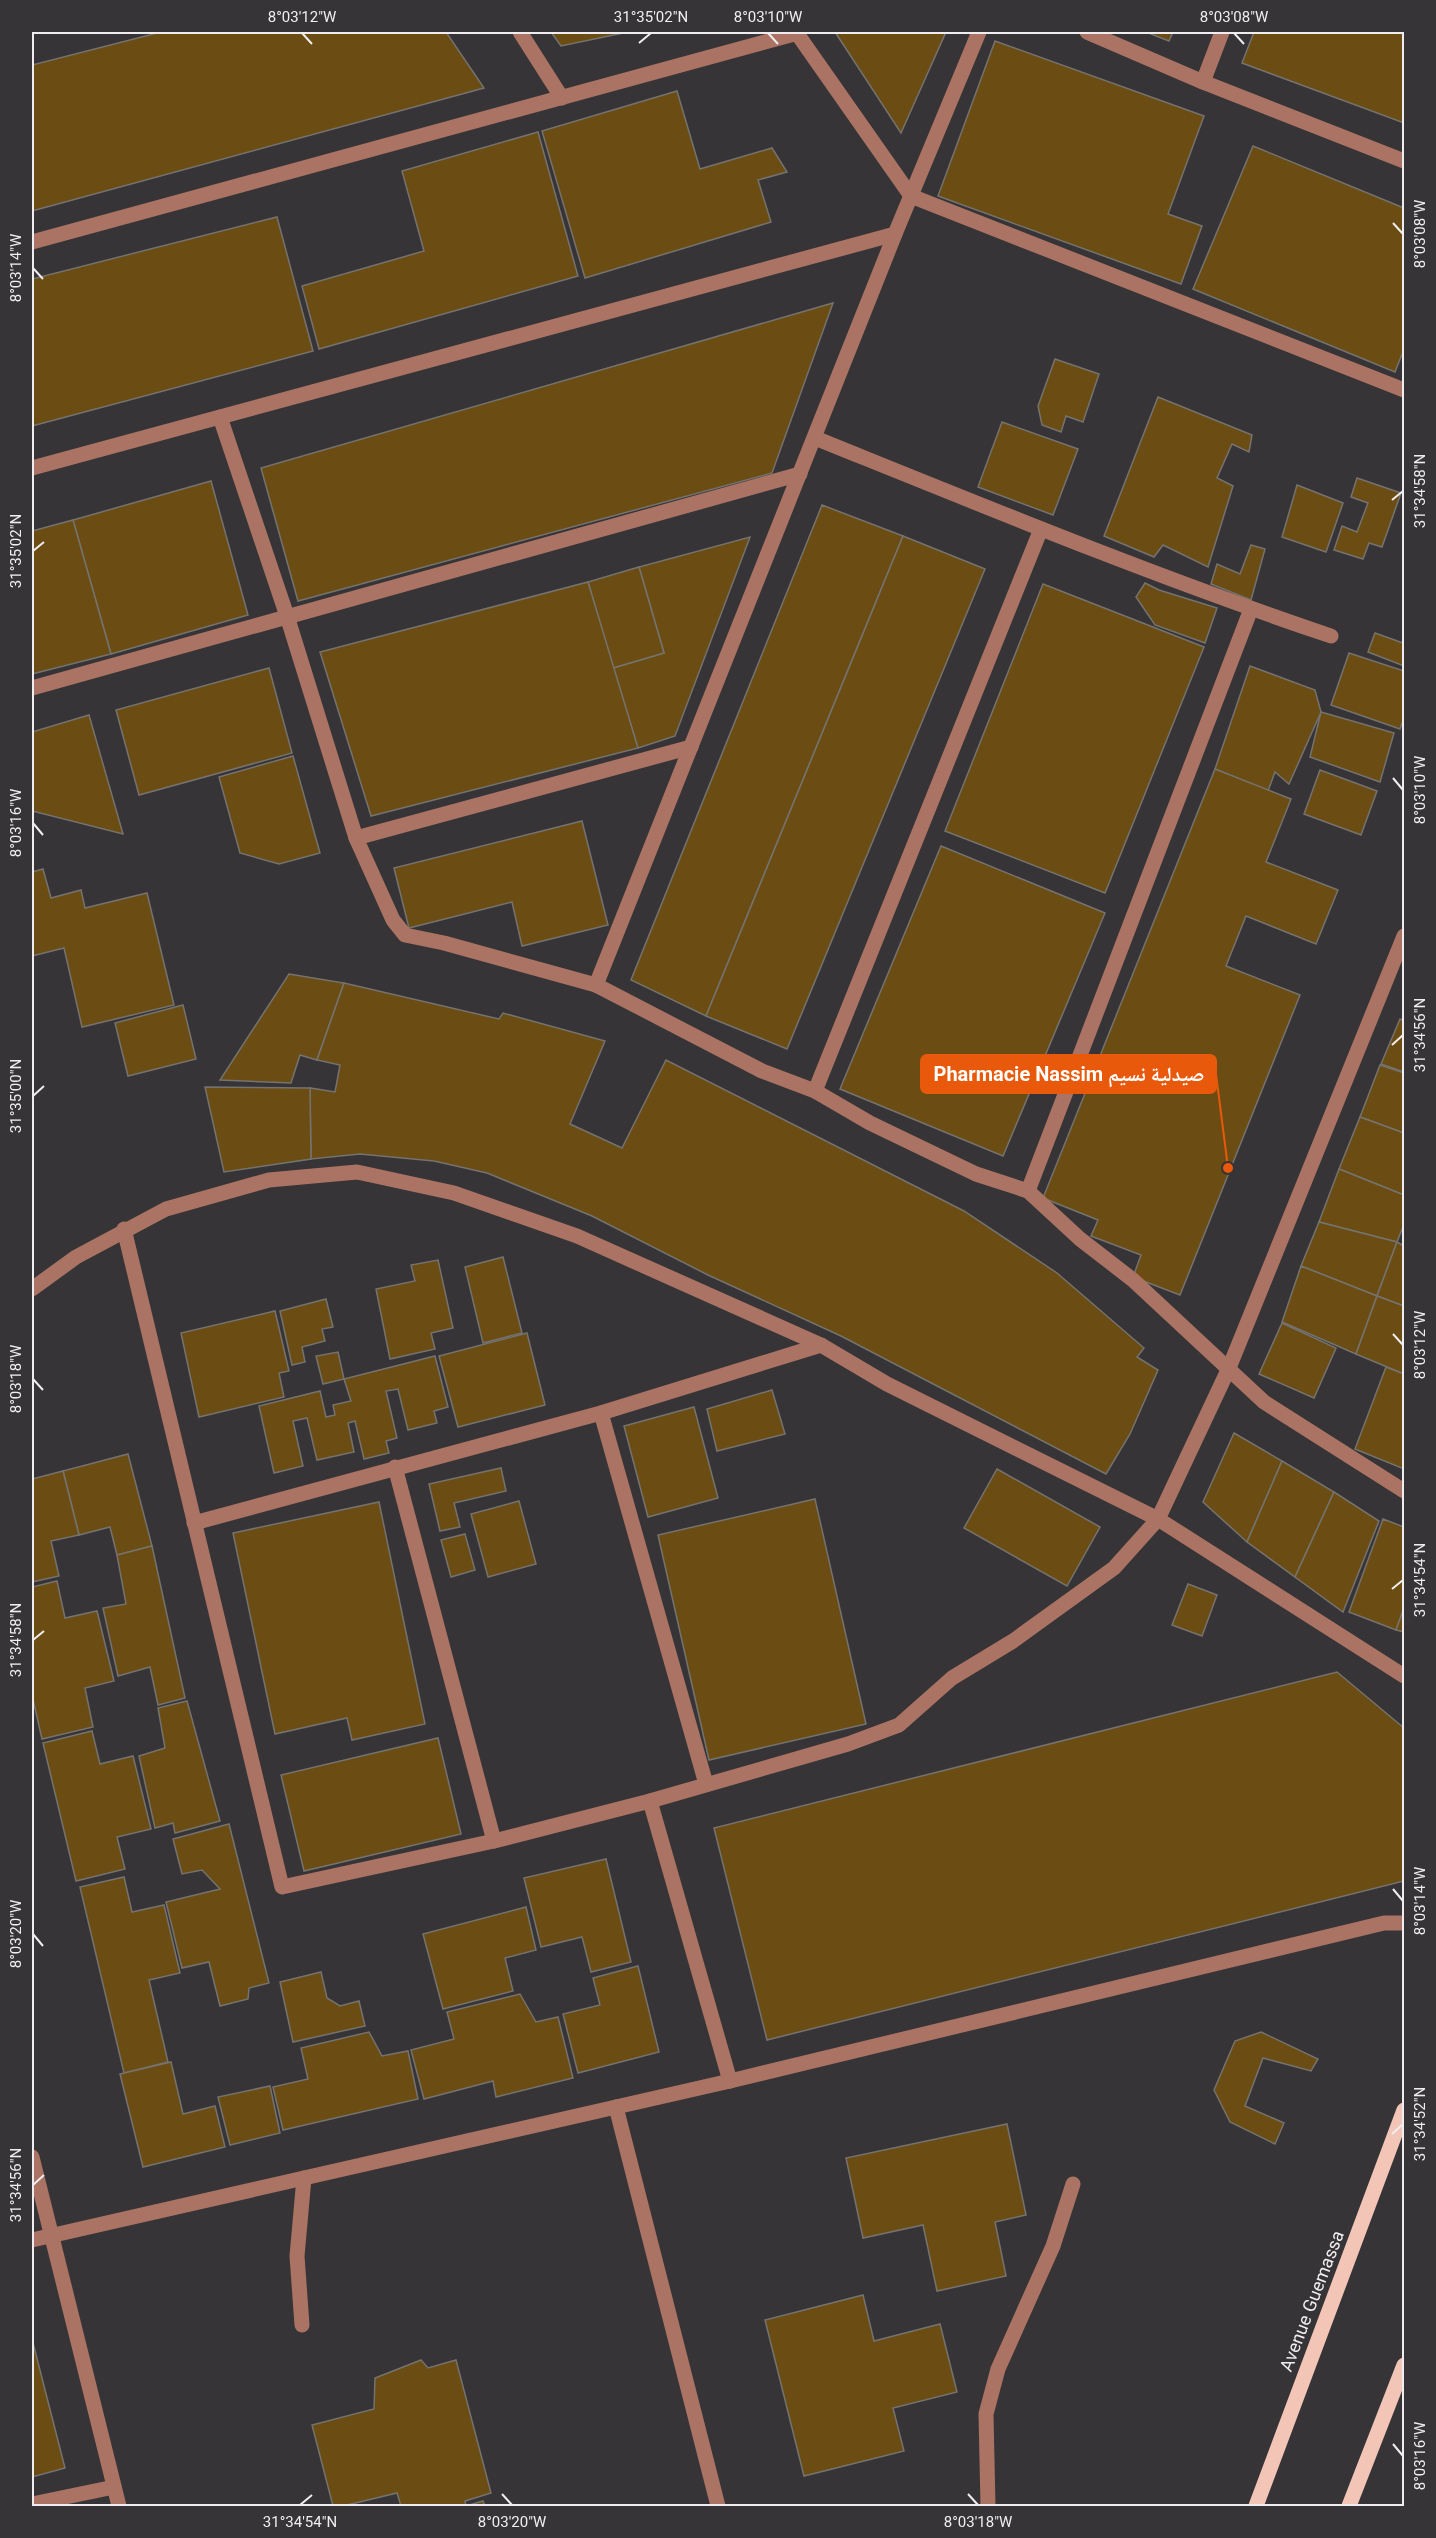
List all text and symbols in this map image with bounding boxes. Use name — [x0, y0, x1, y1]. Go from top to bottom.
text: 8°03'12"W — [268, 8, 336, 26]
text: 31°35'02"N — [614, 8, 688, 26]
text: 8°03'10"W — [734, 8, 802, 26]
text: 8°03'08"W — [1200, 8, 1268, 26]
text: 8°03'08"W — [1411, 200, 1429, 268]
text: 8°03'14"W — [7, 234, 25, 302]
text: 31°34'58"N — [1411, 454, 1429, 528]
text: 31°35'02"N — [7, 514, 25, 588]
text: 8°03'10"W — [1411, 756, 1429, 824]
text: 8°03'16"W — [7, 789, 25, 857]
text: 31°34'56"N — [1411, 998, 1429, 1072]
callout: Pharmacie Nassim صيدلية نسيم — [921, 1055, 1216, 1093]
text: 31°35'00"N — [7, 1059, 25, 1133]
text: Pharmacie Nassim صيدلية نسيم — [934, 1062, 1204, 1088]
text: 8°03'12"W — [1411, 1311, 1429, 1379]
text: 8°03'18"W — [7, 1345, 25, 1413]
text: 31°34'54"N — [1411, 1543, 1429, 1617]
text: 31°34'58"N — [7, 1603, 25, 1677]
text: 8°03'14"W — [1411, 1867, 1429, 1935]
text: 8°03'20"W — [7, 1900, 25, 1968]
text: 31°34'52"N — [1411, 2087, 1429, 2161]
text: 31°34'56"N — [7, 2148, 25, 2222]
street label: Avenue Guemassa — [1275, 2227, 1348, 2374]
text: 8°03'16"W — [1411, 2422, 1429, 2490]
text: 31°34'54"N — [263, 2513, 337, 2531]
text: 8°03'20"W — [478, 2513, 546, 2531]
text: 8°03'18"W — [944, 2513, 1012, 2531]

